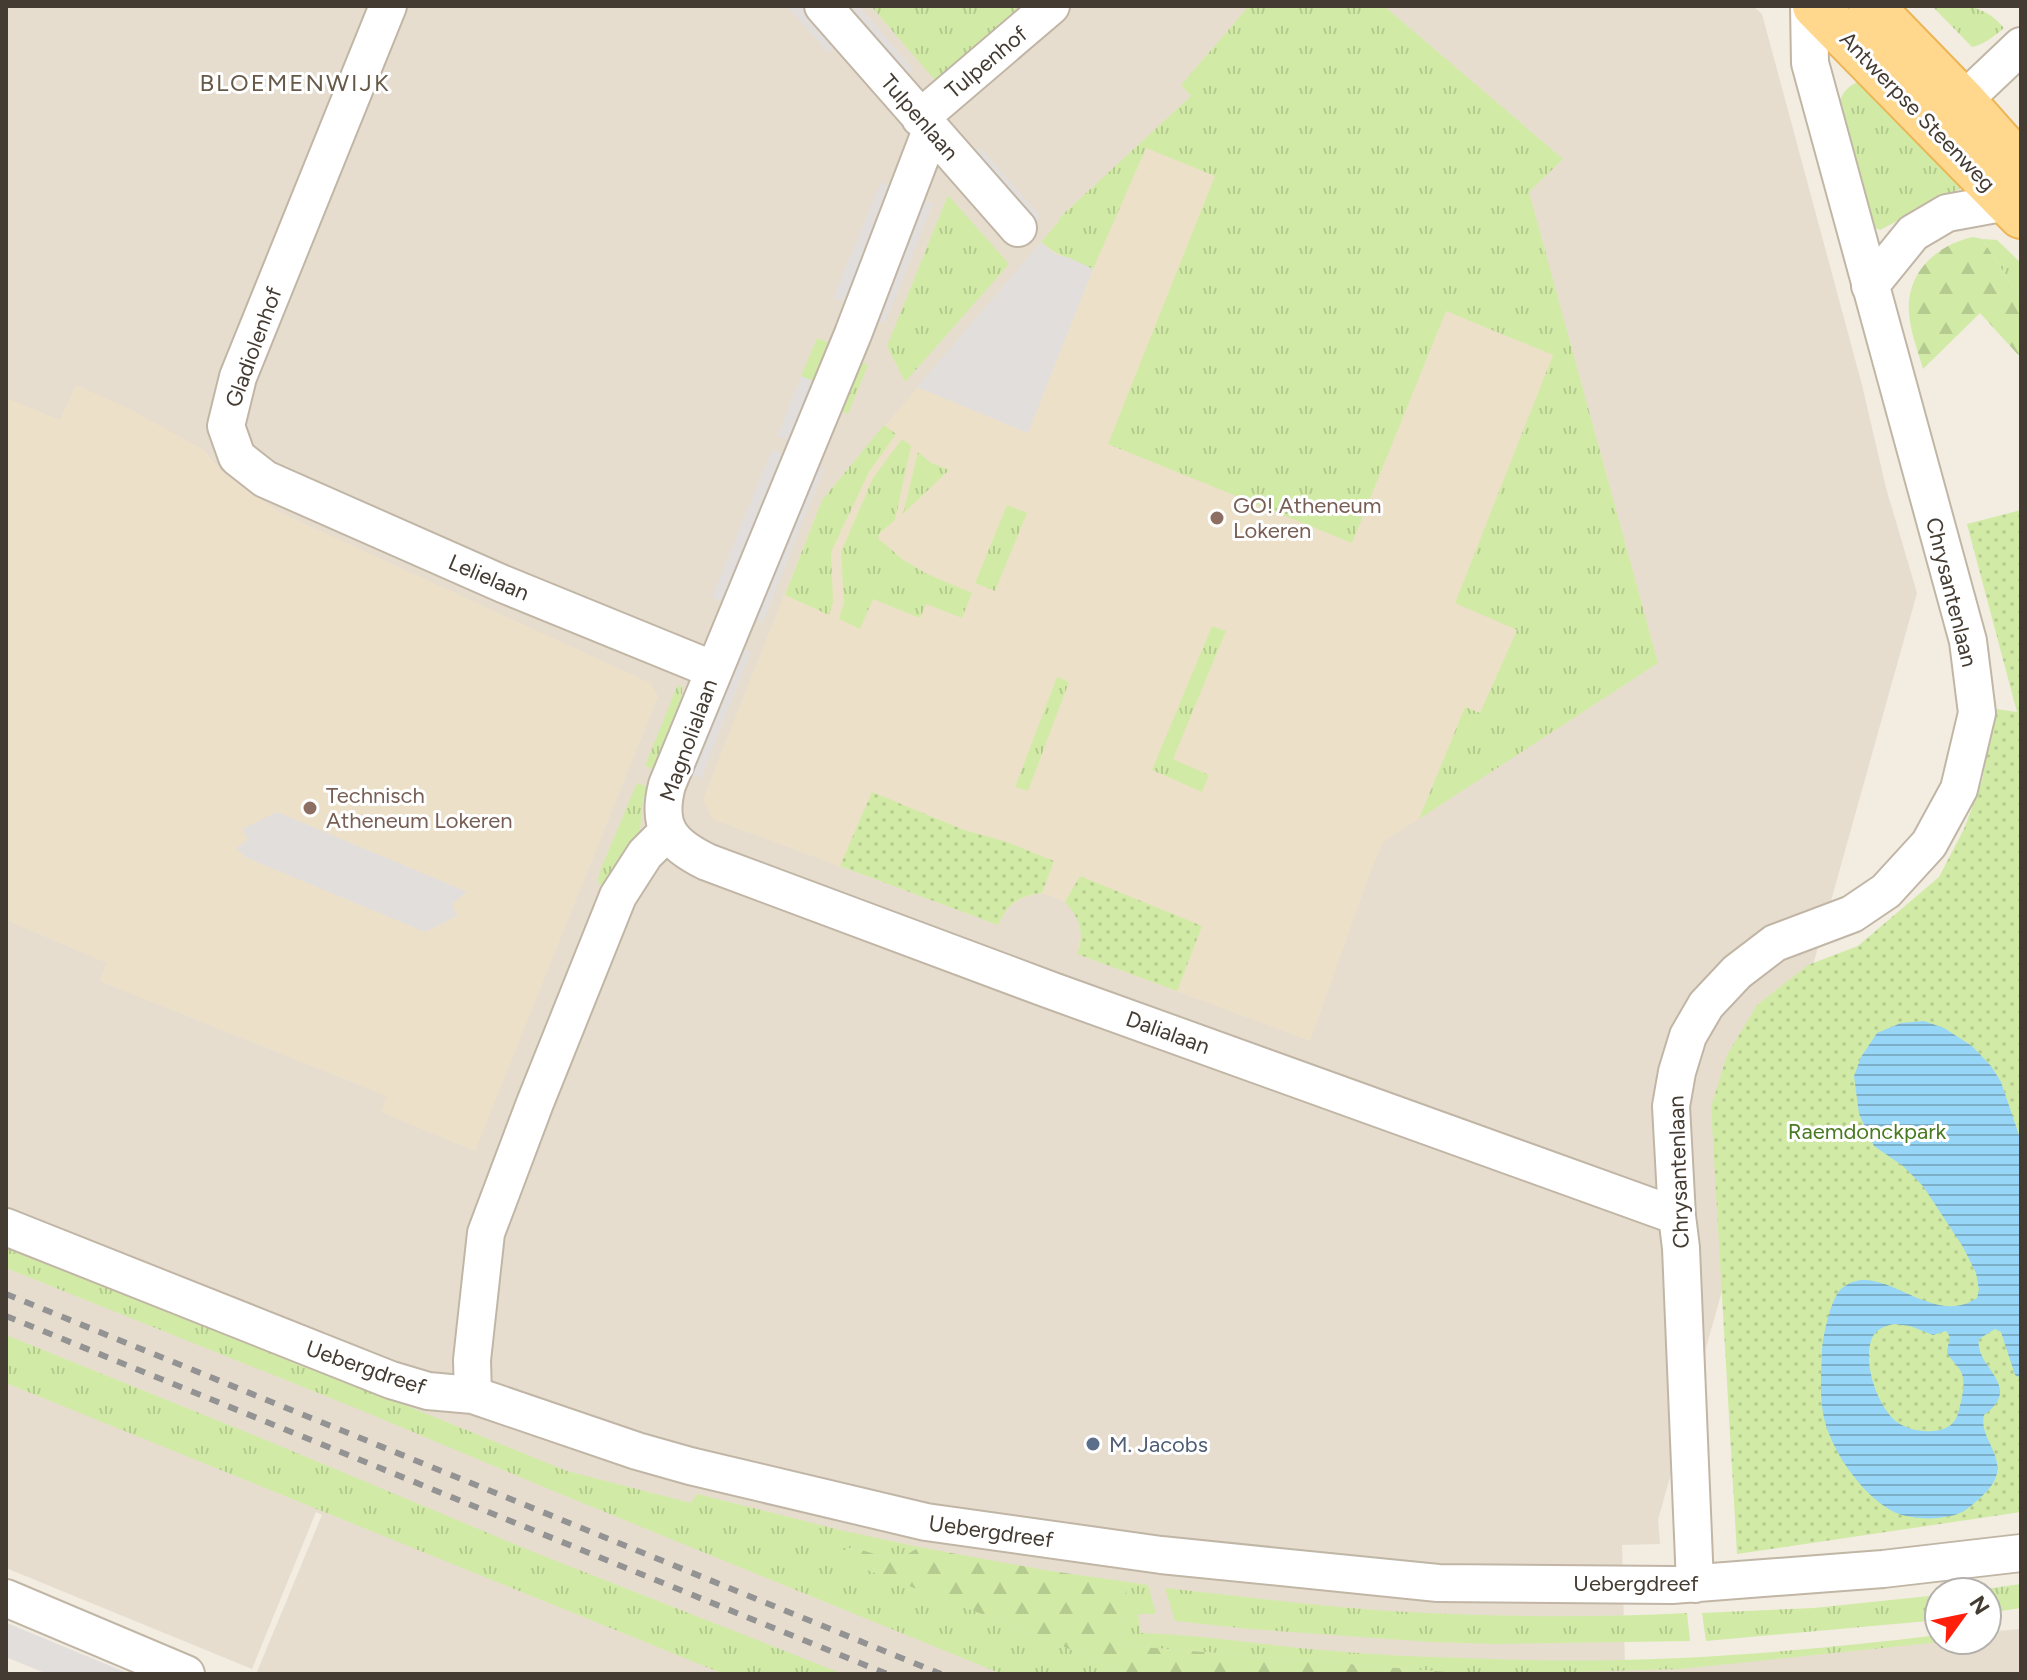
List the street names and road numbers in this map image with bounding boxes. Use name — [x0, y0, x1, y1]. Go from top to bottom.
street label: Tulpenhof — [940, 20, 1033, 104]
street label: Antwerpse Steenweg — [1834, 26, 2001, 197]
street label: Tulpenlaan — [875, 69, 964, 166]
street label: Gladiolenhof — [219, 283, 288, 411]
street label: Chrysantenlaan — [1920, 515, 1983, 670]
street label: Lelielaan — [444, 548, 533, 606]
street label: Magnolialaan — [654, 675, 723, 805]
street label: Dalialaan — [1122, 1005, 1213, 1060]
street label: Chrysantenlaan — [1662, 1095, 1695, 1249]
street label: Uebergdreef — [302, 1334, 430, 1401]
street label: Uebergdreef — [927, 1509, 1056, 1554]
street label: Uebergdreef — [1573, 1570, 1700, 1597]

